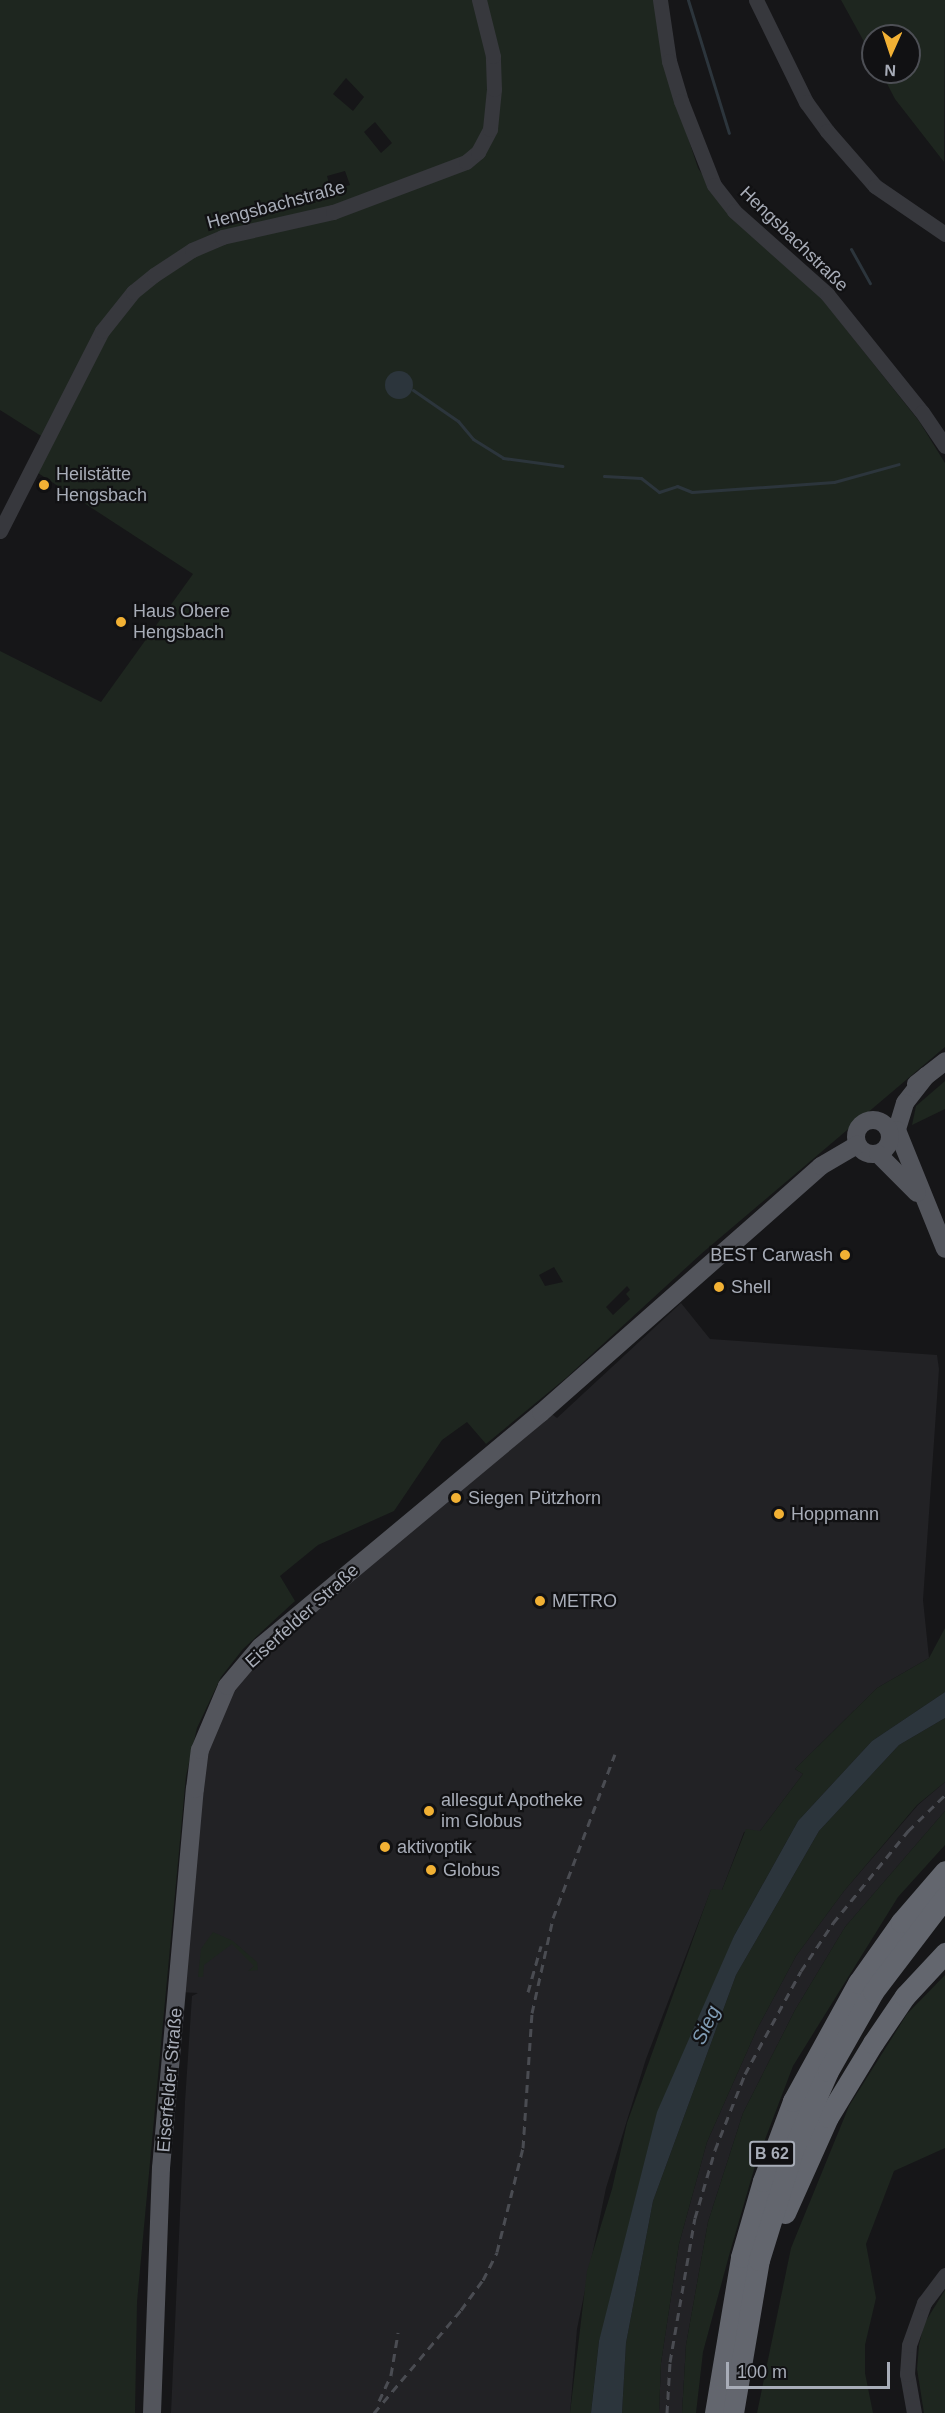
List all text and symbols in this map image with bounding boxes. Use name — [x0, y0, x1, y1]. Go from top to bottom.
north arrow — [861, 24, 921, 84]
text: N — [884, 62, 896, 79]
street label: Hengsbachstraße — [205, 176, 347, 234]
street label: Hengsbachstraße — [735, 182, 853, 296]
place label: Heilstätte Hengsbach — [56, 464, 147, 506]
marker: Heilstätte Hengsbach — [37, 478, 51, 492]
place label: Haus Obere Hengsbach — [133, 601, 230, 644]
marker: Haus Obere Hengsbach — [114, 615, 128, 629]
place label: BEST Carwash — [710, 1244, 833, 1266]
marker: BEST Carwash — [838, 1248, 852, 1262]
place label: Shell — [731, 1276, 771, 1298]
marker: Shell — [712, 1280, 726, 1294]
place label: Siegen Pützhorn — [468, 1487, 601, 1509]
marker: Siegen Pützhorn — [449, 1491, 463, 1505]
place label: Hoppmann — [791, 1503, 879, 1525]
marker: Hoppmann — [772, 1507, 786, 1521]
street label: Eiserfelder Straße — [241, 1559, 363, 1673]
place label: METRO — [552, 1590, 617, 1612]
marker: METRO — [533, 1594, 547, 1608]
place label: allesgut Apotheke im Globus — [441, 1790, 584, 1832]
marker: allesgut Apotheke im Globus — [422, 1804, 436, 1818]
place label: aktivoptik — [397, 1836, 472, 1858]
marker: aktivoptik — [378, 1840, 392, 1854]
place label: Globus — [443, 1859, 500, 1881]
marker: Globus — [424, 1863, 438, 1877]
water label: Sieg — [687, 2002, 725, 2048]
street label: Eiserfelder Straße — [153, 2007, 187, 2153]
road number: B 62 — [748, 2141, 796, 2167]
scale bar — [729, 2350, 892, 2388]
text: 100 m — [737, 2362, 787, 2382]

